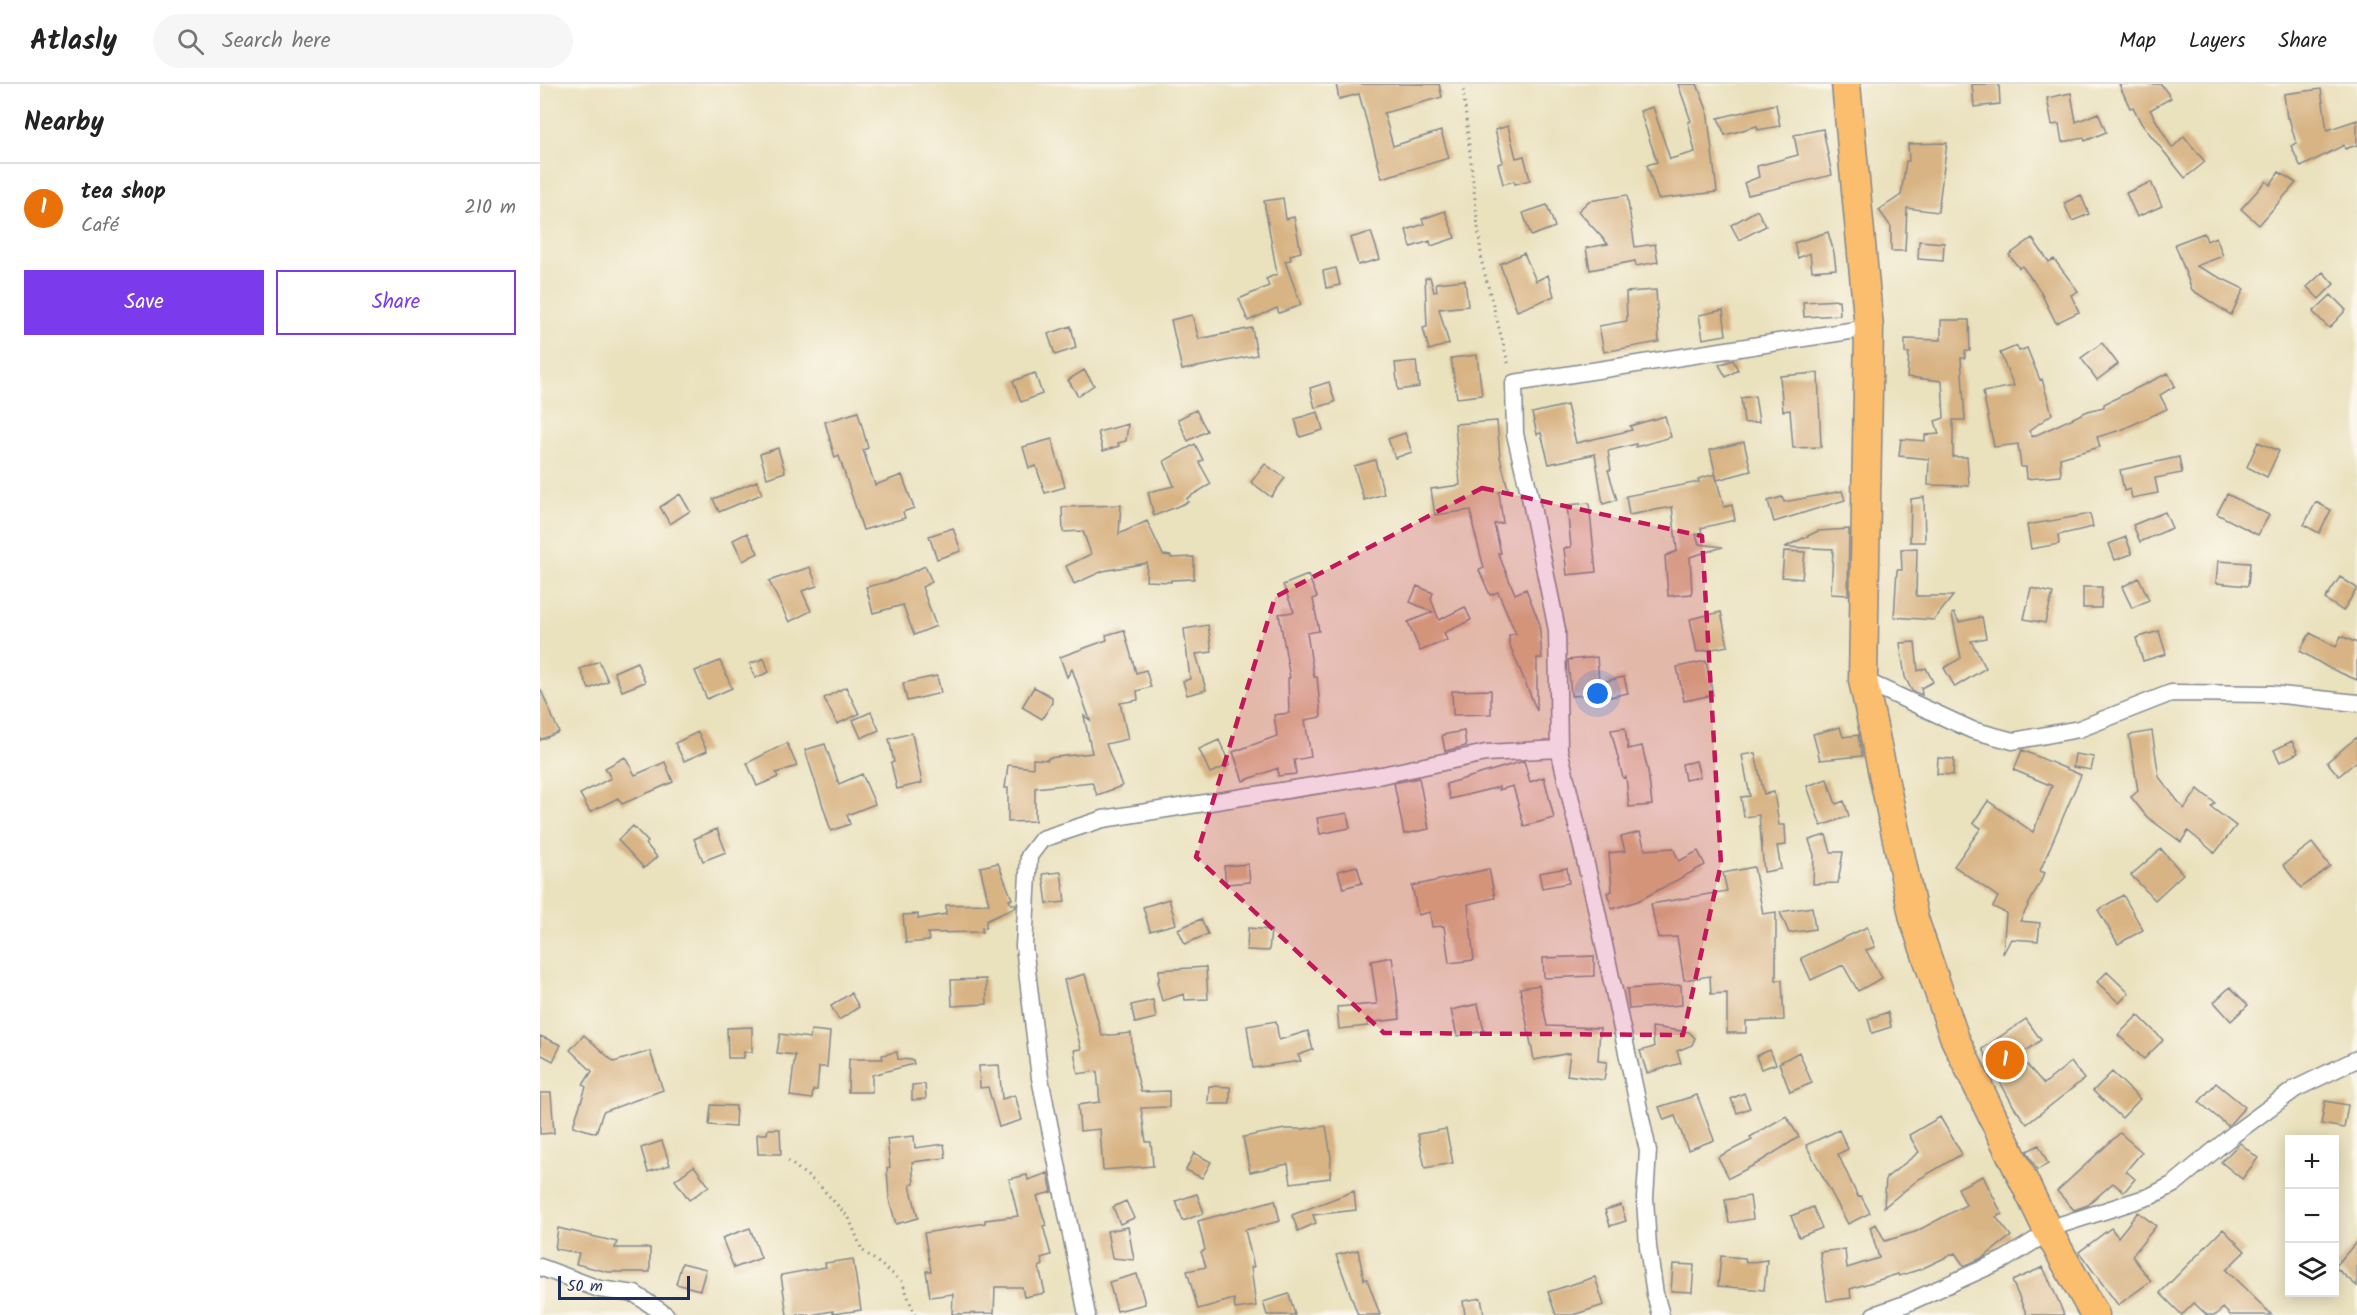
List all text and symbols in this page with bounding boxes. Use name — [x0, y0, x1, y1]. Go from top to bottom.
search box — [153, 14, 573, 68]
text: Atlasly — [30, 19, 117, 64]
text: Search here — [222, 24, 331, 59]
icon: search — [174, 25, 207, 58]
text: Map — [2119, 25, 2156, 58]
text: Layers — [2189, 25, 2245, 58]
text: Share — [2278, 25, 2327, 58]
text: Nearby — [24, 102, 104, 144]
text: tea shop — [81, 175, 166, 210]
text: 1 — [40, 192, 47, 224]
text: 210 m — [464, 192, 516, 224]
text: Café — [81, 210, 119, 242]
button: Save — [24, 270, 264, 335]
button: Share — [276, 270, 516, 335]
your location — [1583, 679, 1612, 708]
pin: 1 — [1986, 1038, 2024, 1082]
map controls — [2285, 1135, 2339, 1297]
button: + — [2285, 1135, 2339, 1189]
button: − — [2285, 1189, 2339, 1243]
button: layers — [2285, 1243, 2339, 1297]
scale bar — [558, 1273, 690, 1300]
text: 50 m — [567, 1274, 603, 1299]

